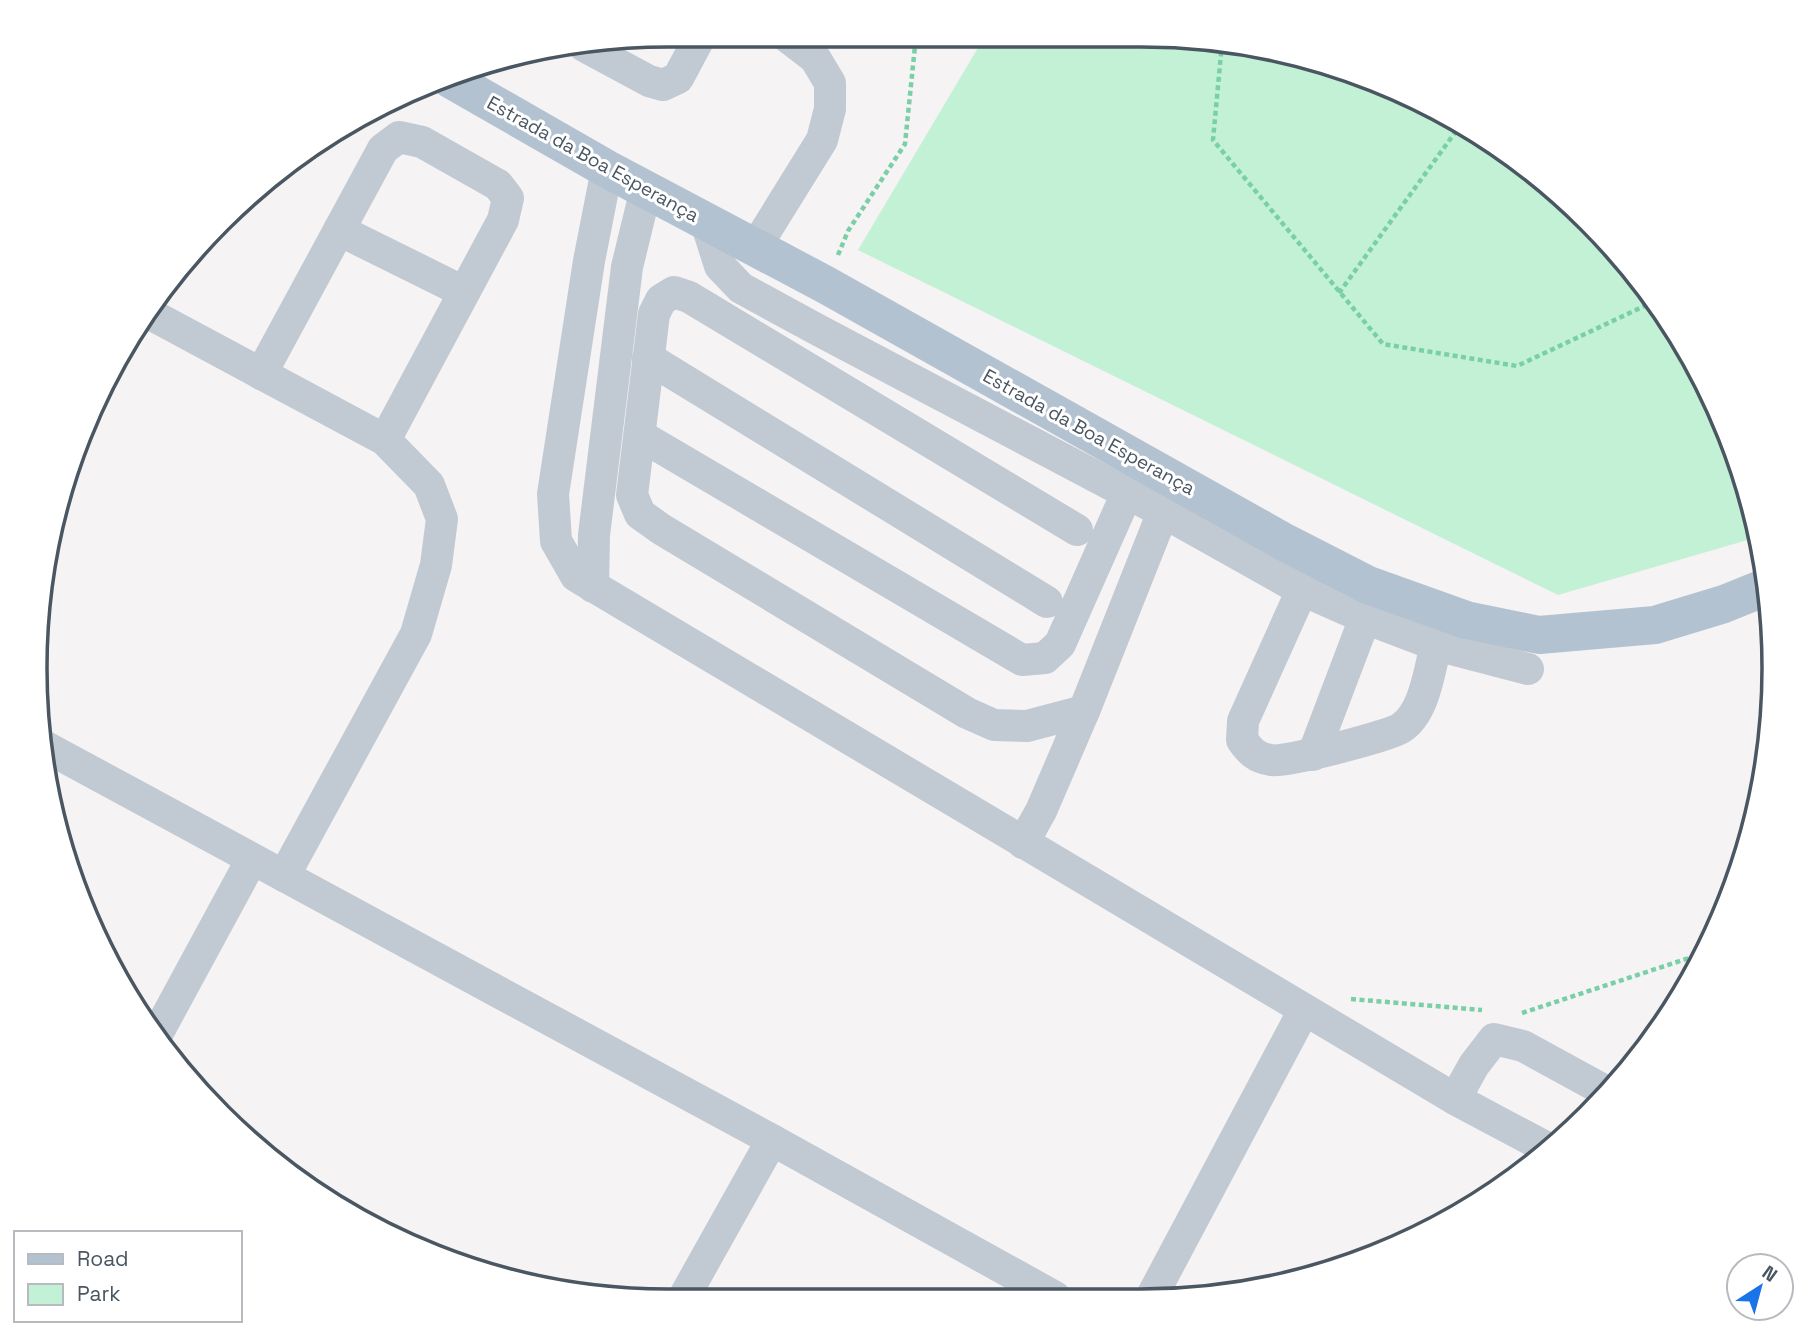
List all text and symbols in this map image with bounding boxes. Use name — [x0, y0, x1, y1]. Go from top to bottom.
street label: Estrada da Boa Esperança — [482, 90, 704, 228]
street label: Estrada da Boa Esperança — [978, 363, 1200, 501]
legend — [14, 1231, 242, 1322]
text: Road — [77, 1245, 129, 1272]
north arrow — [1725, 1252, 1795, 1322]
text: N — [1757, 1260, 1782, 1288]
text: Park — [77, 1280, 121, 1307]

